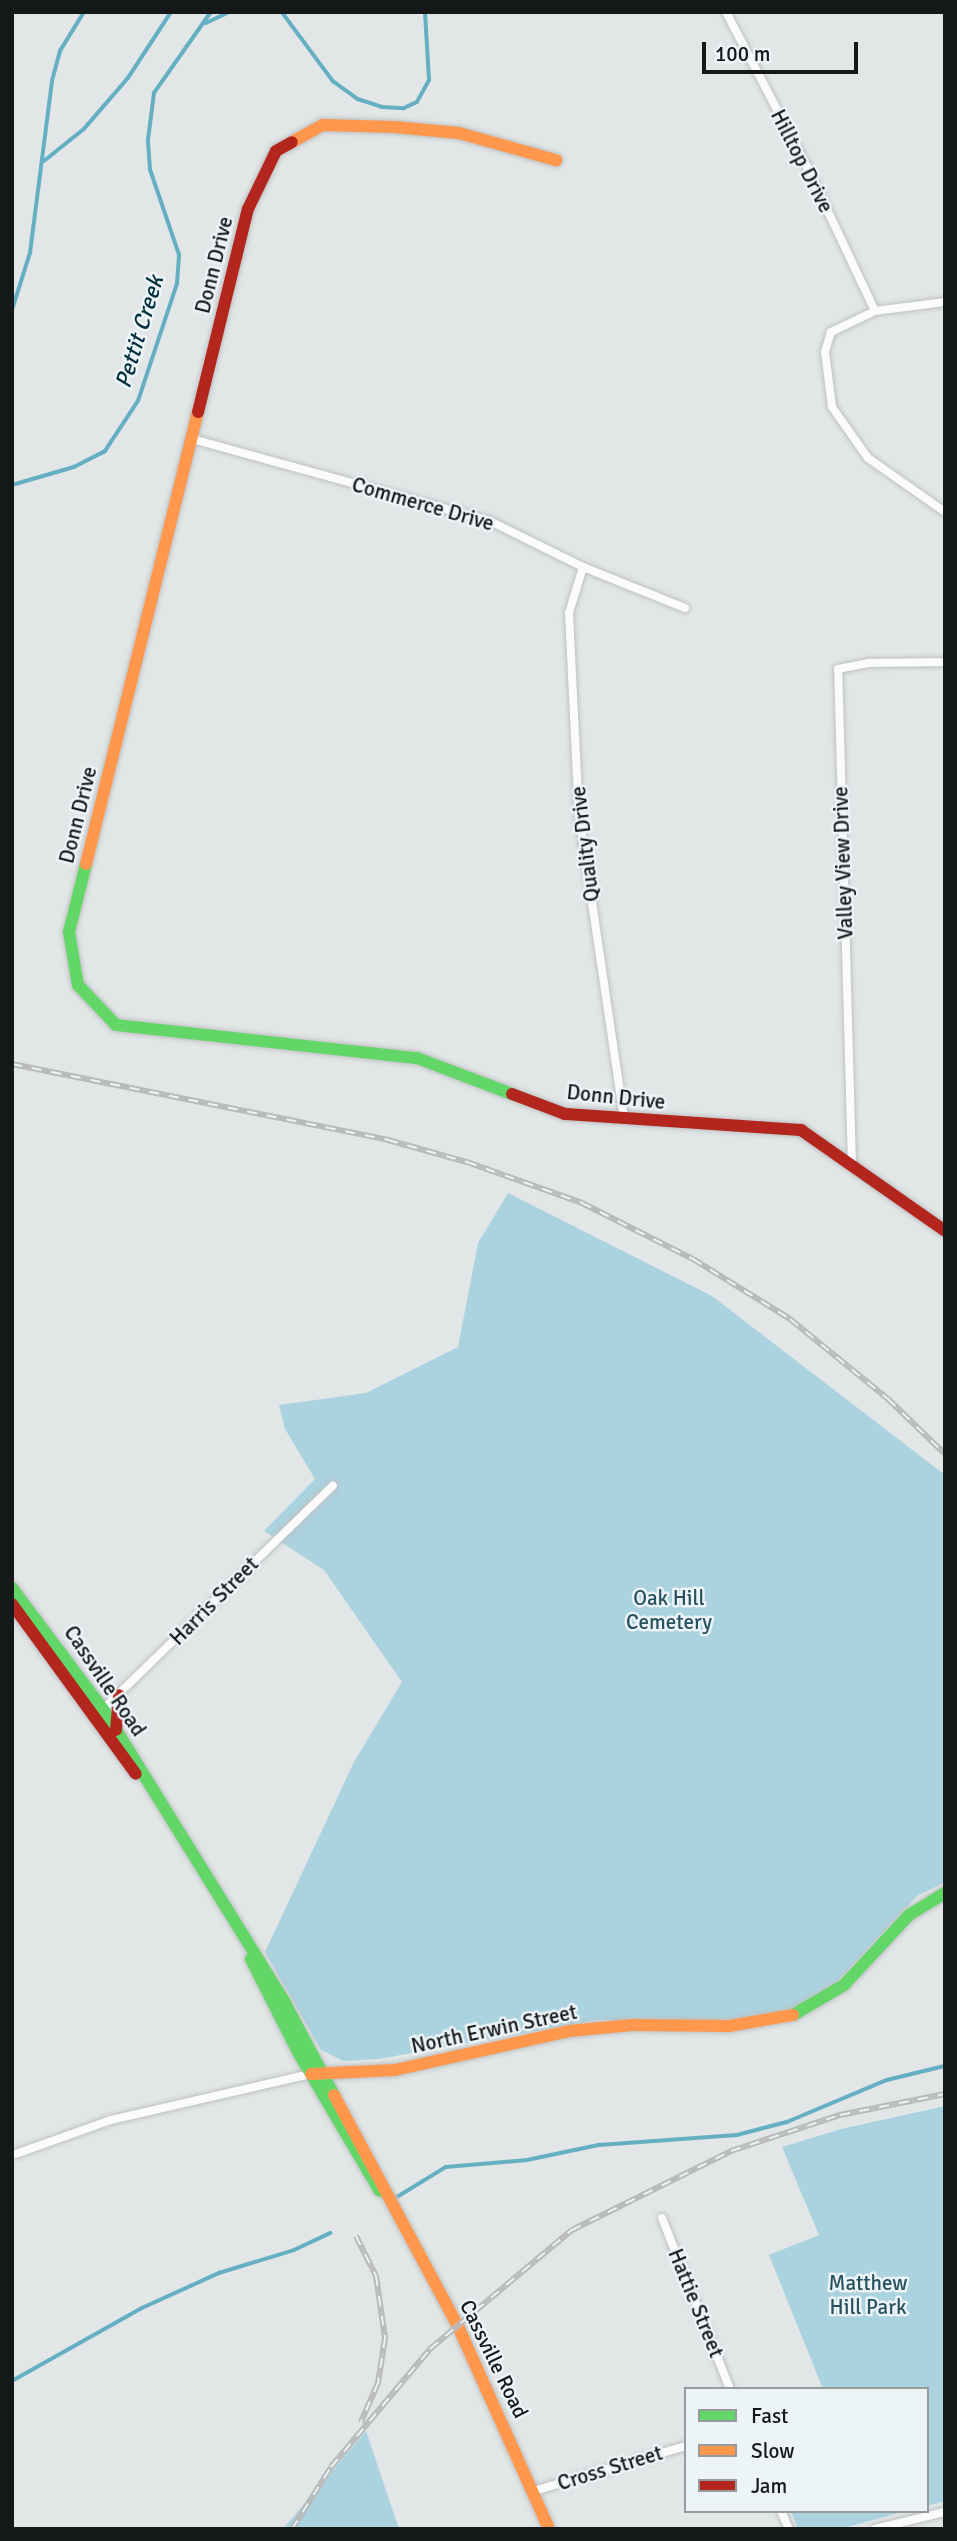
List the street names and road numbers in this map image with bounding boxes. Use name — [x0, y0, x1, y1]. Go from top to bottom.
street label: Hilltop Drive — [765, 105, 839, 217]
street label: Donn Drive — [190, 214, 238, 316]
street label: Commerce Drive — [349, 472, 497, 536]
street label: Donn Drive — [54, 764, 102, 866]
street label: Quality Drive — [565, 785, 605, 903]
street label: Valley View Drive — [828, 786, 858, 940]
street label: Donn Drive — [565, 1079, 667, 1115]
street label: Harris Street — [164, 1551, 264, 1651]
street label: Cassville Road — [59, 1621, 151, 1741]
street label: North Erwin Street — [409, 1999, 579, 2059]
street label: Hattie Street — [663, 2245, 729, 2361]
street label: Cassville Road — [455, 2296, 533, 2422]
street label: Cross Street — [554, 2440, 666, 2496]

